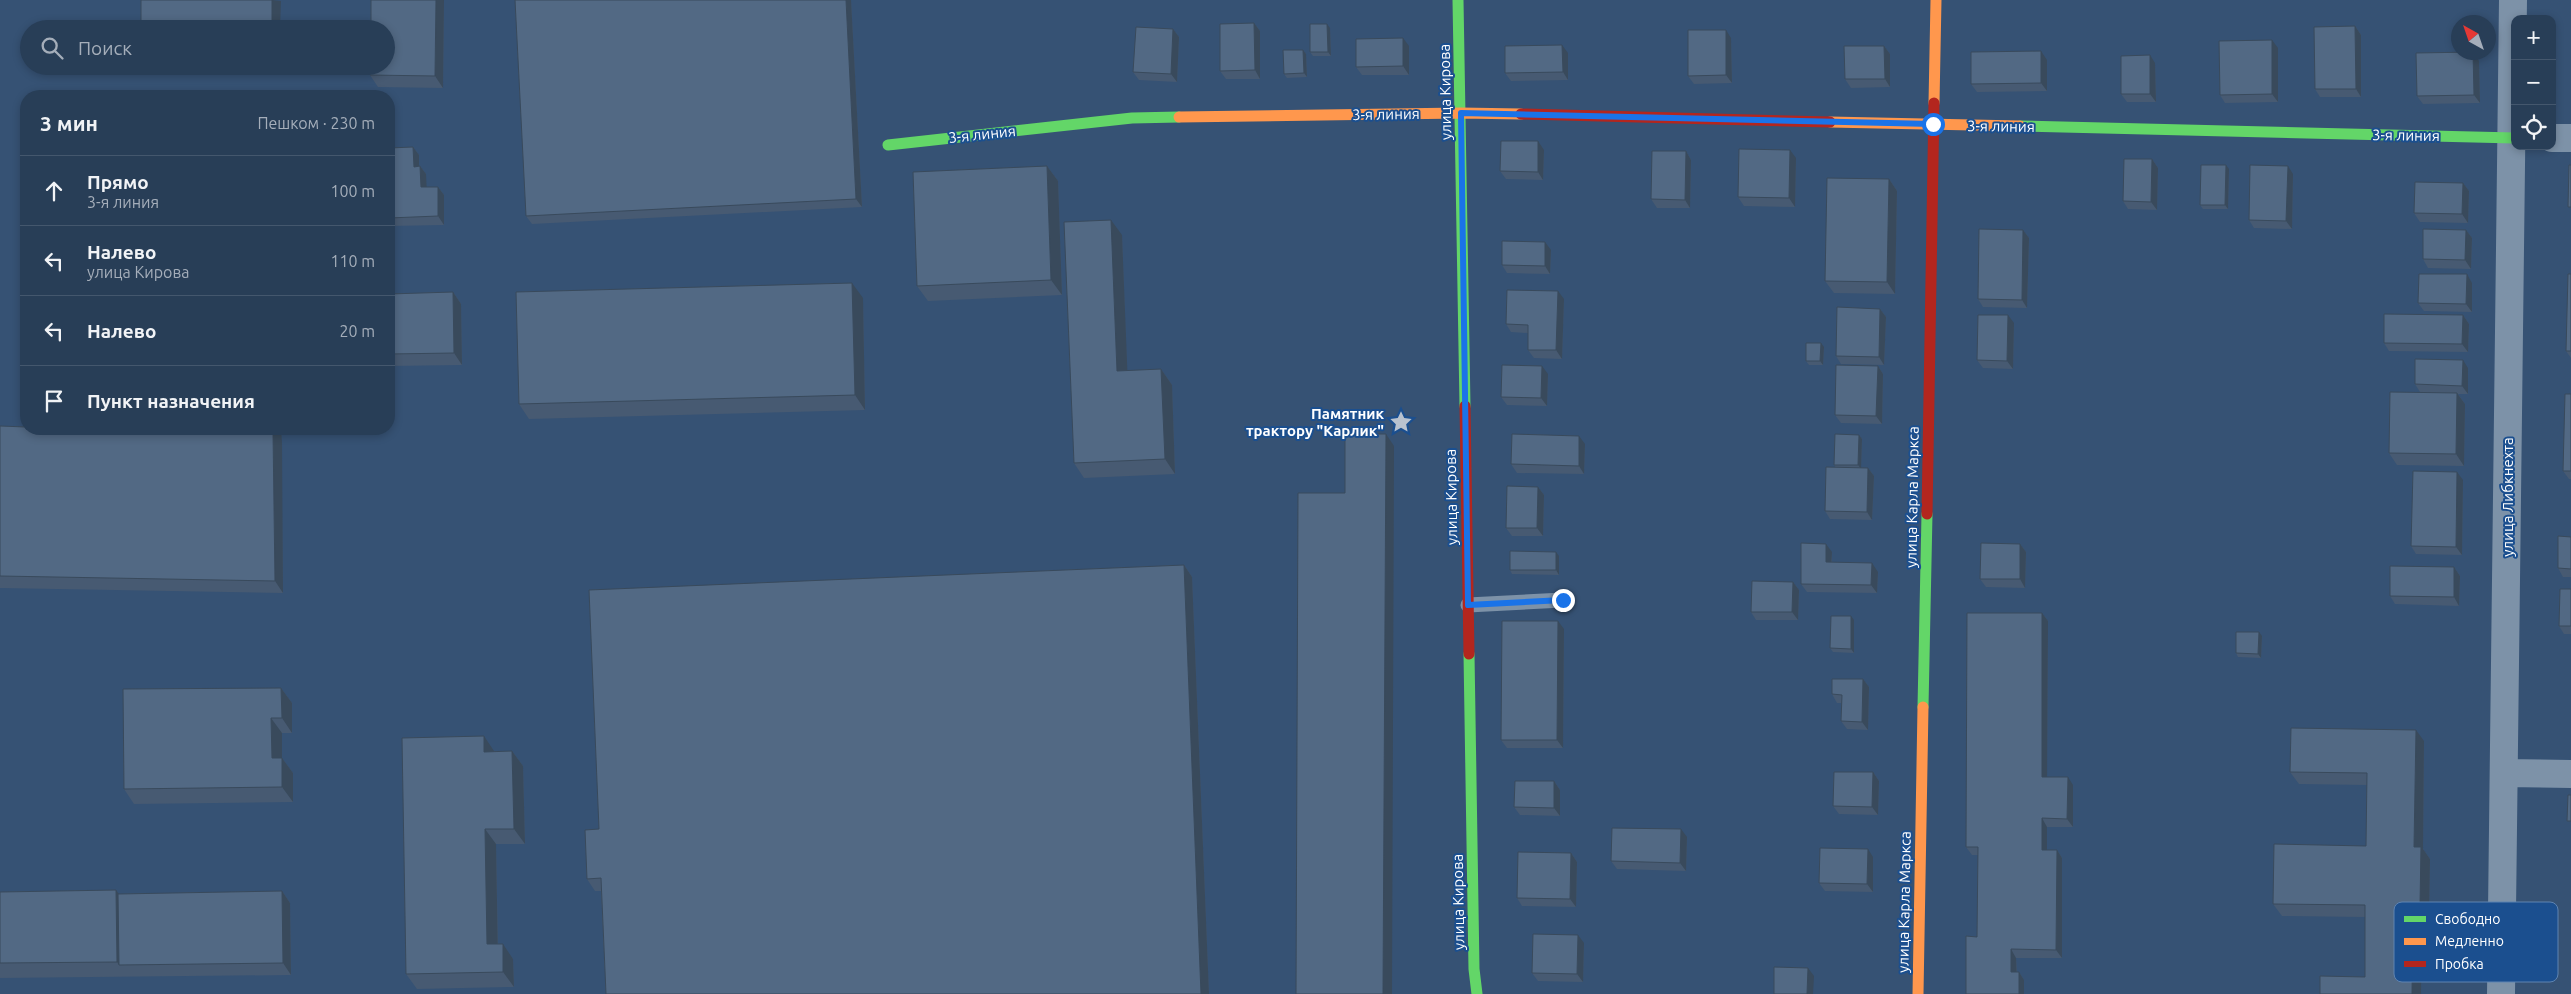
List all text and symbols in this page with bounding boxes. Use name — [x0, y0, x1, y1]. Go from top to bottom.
north arrow — [2451, 15, 2496, 60]
map controls — [2511, 15, 2556, 150]
button: + — [2511, 15, 2556, 60]
search box — [20, 20, 395, 75]
icon: search — [38, 34, 66, 62]
text: Поиск — [78, 37, 132, 59]
street label: улица Кирова — [1436, 44, 1454, 140]
button: − — [2511, 60, 2556, 105]
street label: 3-я линия — [1352, 105, 1420, 123]
button: locate — [2511, 105, 2556, 150]
text: 3 мин — [40, 111, 98, 135]
route start — [1922, 113, 1945, 136]
text: Пешком · 230 m — [257, 114, 375, 132]
street label: 3-я линия — [1967, 117, 2035, 135]
street label: 3-я линия — [947, 122, 1017, 146]
street label: 3-я линия — [2372, 126, 2440, 144]
text: Прямо — [87, 171, 149, 193]
icon: ahead — [40, 177, 68, 205]
text: 100 m — [330, 182, 375, 200]
text: 3-я линия — [87, 193, 159, 211]
text: Налево — [87, 241, 156, 263]
icon: left — [40, 247, 68, 275]
text: 110 m — [330, 252, 375, 270]
text: улица Кирова — [87, 263, 189, 281]
icon: left — [40, 317, 68, 345]
text: Налево — [87, 320, 156, 342]
text: 20 m — [339, 322, 375, 340]
icon: arrive — [40, 387, 68, 415]
text: Пункт назначения — [87, 390, 255, 412]
place label: Памятник трактору "Карлик" — [1246, 405, 1384, 439]
place icon: Памятник трактору "Карлик" — [1388, 409, 1414, 435]
street label: улица Карла Маркса — [1902, 426, 1922, 568]
street label: улица Либкнехта — [2499, 437, 2516, 557]
street label: улица Кирова — [1442, 449, 1460, 545]
route end — [1552, 589, 1575, 612]
street label: улица Карла Маркса — [1894, 831, 1914, 973]
street label: улица Кирова — [1449, 854, 1467, 950]
legend — [2394, 902, 2558, 982]
text: Свободно — [2435, 911, 2500, 927]
text: Медленно — [2435, 933, 2504, 949]
text: Пробка — [2435, 956, 2484, 972]

